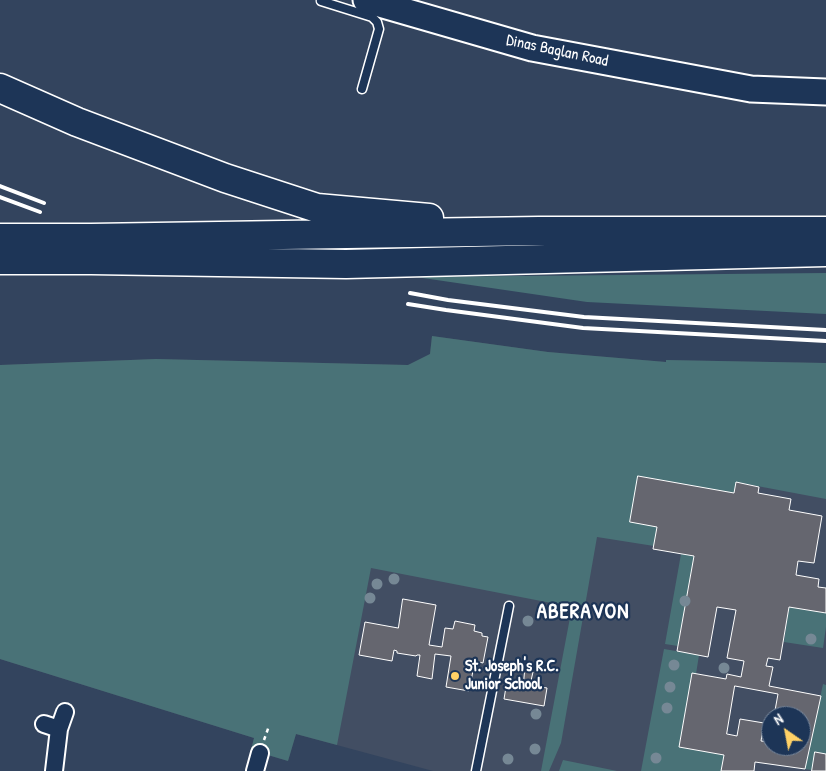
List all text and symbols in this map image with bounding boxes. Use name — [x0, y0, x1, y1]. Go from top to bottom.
street label: Dinas Baglan Road — [504, 31, 610, 71]
district label: ABERAVON — [536, 599, 630, 625]
place label: St. Joseph's R.C. Junior School — [465, 657, 559, 695]
marker: St. Joseph's R.C. Junior School — [449, 670, 461, 682]
north arrow — [761, 706, 811, 756]
text: N — [770, 709, 786, 729]

